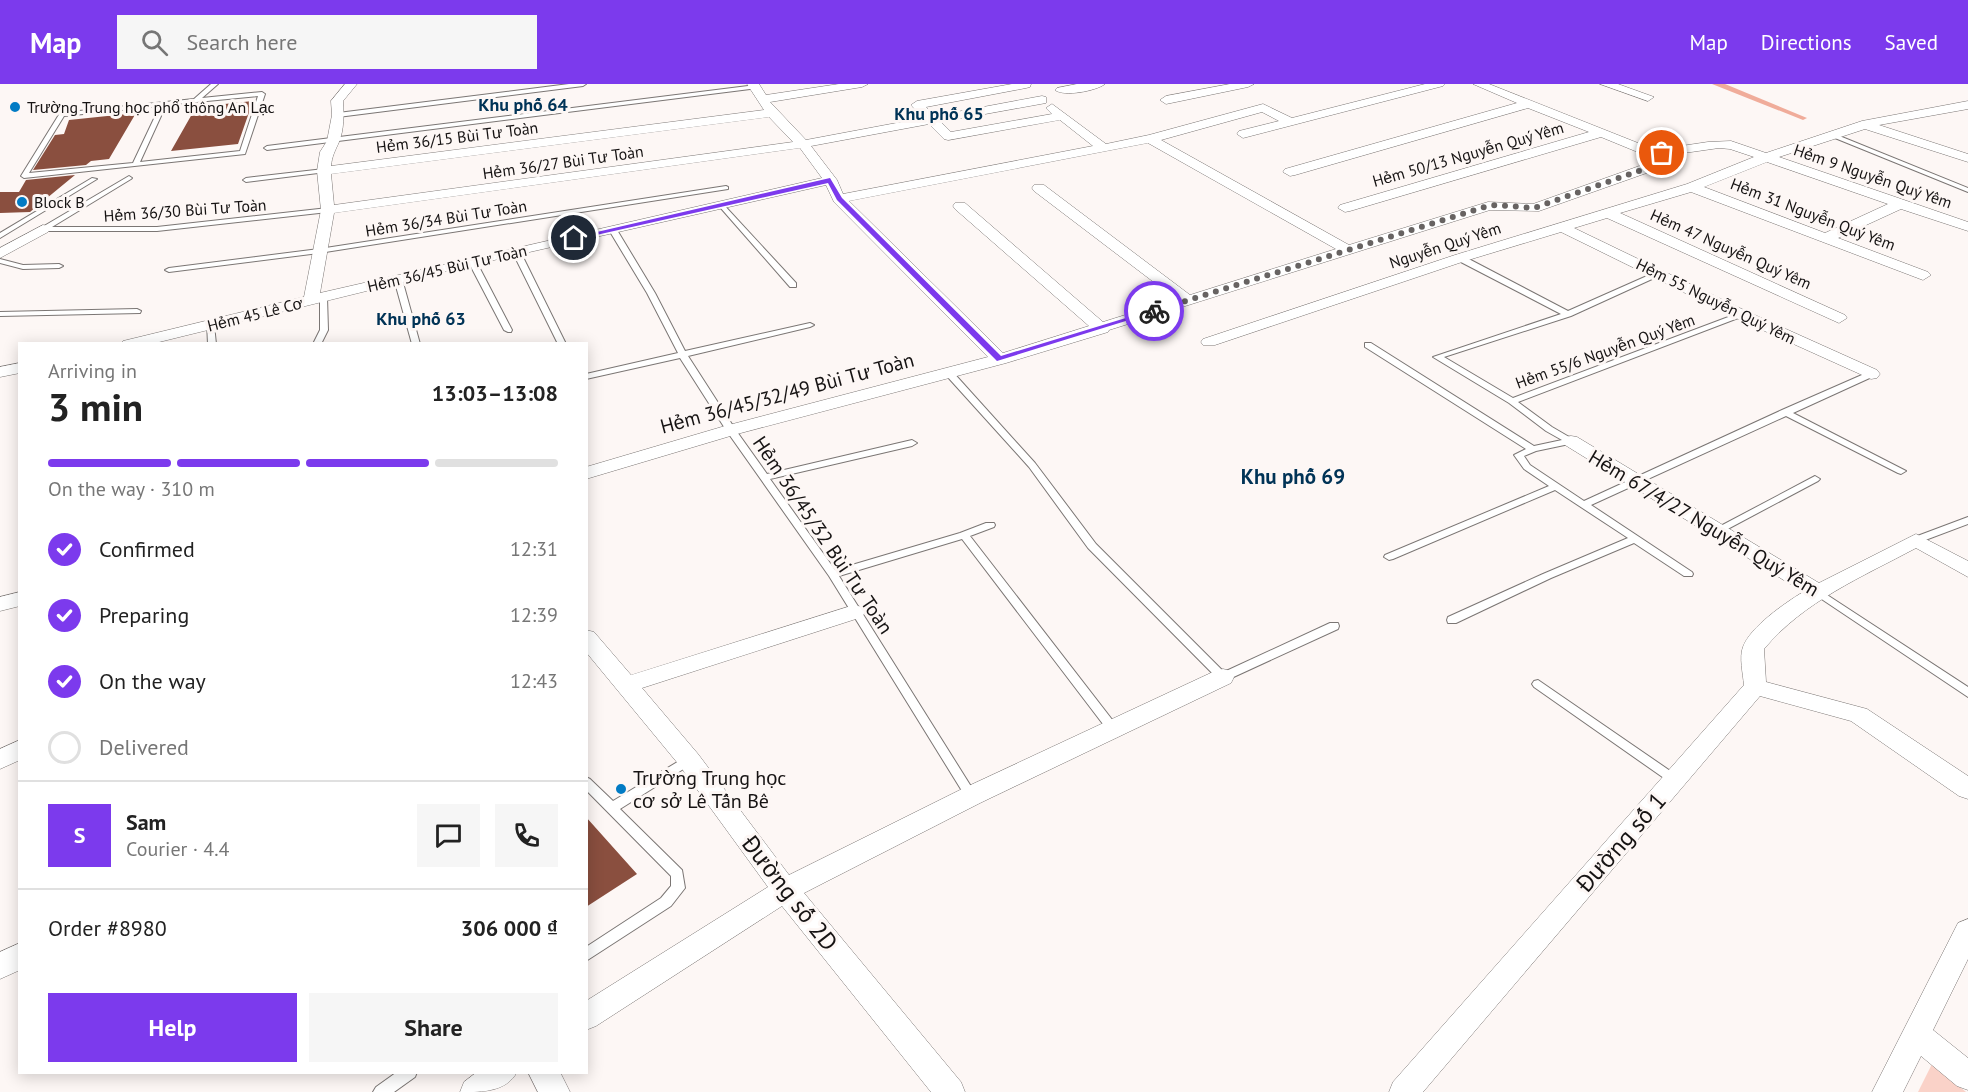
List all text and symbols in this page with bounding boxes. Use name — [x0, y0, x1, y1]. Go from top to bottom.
search box — [117, 15, 537, 69]
text: Map — [30, 24, 81, 61]
icon: search — [138, 26, 171, 59]
text: Search here — [186, 28, 297, 56]
text: Map — [1689, 29, 1728, 56]
text: Directions — [1761, 29, 1852, 56]
text: Saved — [1885, 29, 1938, 56]
district label: Khu phố 64 — [478, 93, 568, 116]
place label: Trường Trung học phổ thông An Lạc — [27, 97, 275, 117]
marker: Trường Trung học phổ thông An Lạc — [8, 100, 22, 114]
district label: Khu phố 65 — [894, 102, 984, 125]
street label: Hẻm 36/15 Bùi Tư Toàn — [375, 117, 539, 157]
street label: Hẻm 50/13 Nguyễn Quý Yêm — [1370, 117, 1566, 191]
pin — [1636, 127, 1687, 178]
icon: bag — [1645, 136, 1678, 169]
street label: Hẻm 9 Nguyễn Quý Yêm — [1791, 139, 1955, 213]
street label: Hẻm 36/27 Bùi Tư Toàn — [481, 141, 645, 183]
street label: Hẻm 31 Nguyễn Quý Yêm — [1728, 173, 1898, 255]
place label: Block B — [34, 192, 85, 212]
street label: Hẻm 36/30 Bùi Tư Toàn — [103, 194, 267, 226]
marker: Block B — [15, 195, 29, 209]
street label: Hẻm 36/34 Bùi Tư Toàn — [364, 195, 528, 241]
street label: Hẻm 47 Nguyễn Quý Yêm — [1647, 204, 1815, 294]
pin — [548, 212, 599, 263]
street label: Nguyễn Quý Yêm — [1387, 218, 1503, 272]
icon: home — [557, 221, 590, 254]
street label: Hẻm 36/45 Bùi Tư Toàn — [365, 240, 529, 296]
street label: Hẻm 55 Nguyễn Quý Yêm — [1633, 254, 1799, 348]
courier — [1124, 281, 1184, 341]
street label: Hẻm 45 Lê Cơ — [205, 292, 305, 336]
icon: bike — [1138, 295, 1171, 328]
district label: Khu phố 63 — [376, 307, 466, 330]
street label: Hẻm 55/6 Nguyễn Quý Yêm — [1513, 309, 1697, 393]
street label: Hẻm 36/45/32/49 Bùi Tư Toàn — [657, 347, 917, 439]
text: Arriving in — [48, 358, 137, 384]
text: 13:03–13:08 — [432, 379, 558, 407]
text: 3 min — [48, 381, 143, 432]
street label: Hẻm 36/45/32 Bùi Tư Toàn — [747, 431, 899, 639]
street label: Hẻm 67/4/27 Nguyễn Quý Yêm — [1584, 444, 1824, 602]
district label: Khu phố 69 — [1241, 463, 1345, 490]
text: On the way · 310 m — [48, 476, 215, 502]
icon: check — [48, 533, 81, 566]
text: Confirmed — [99, 535, 195, 563]
text: 12:31 — [510, 536, 558, 562]
icon: check — [48, 599, 81, 632]
text: Preparing — [99, 601, 189, 629]
text: 12:39 — [510, 602, 558, 628]
icon: check — [48, 665, 81, 698]
text: On the way — [99, 667, 206, 695]
text: 12:43 — [510, 668, 558, 694]
text: Delivered — [99, 733, 189, 761]
place label: Trường Trung học cơ sở Lê Tấn Bê — [633, 765, 786, 814]
marker: Trường Trung học cơ sở Lê Tấn Bê — [614, 782, 628, 796]
street label: Đường số 1 — [1568, 786, 1673, 899]
button: chat — [417, 804, 480, 867]
button: phone — [495, 804, 558, 867]
text: Sam — [126, 808, 166, 836]
text: S — [74, 821, 85, 849]
street label: Đường số 2D — [735, 828, 845, 957]
text: Courier · 4.4 — [126, 836, 229, 862]
text: Order #8980 — [48, 914, 167, 942]
text: 306 000 ₫ — [461, 914, 558, 942]
button: Help — [48, 993, 297, 1062]
button: Share — [309, 993, 558, 1062]

